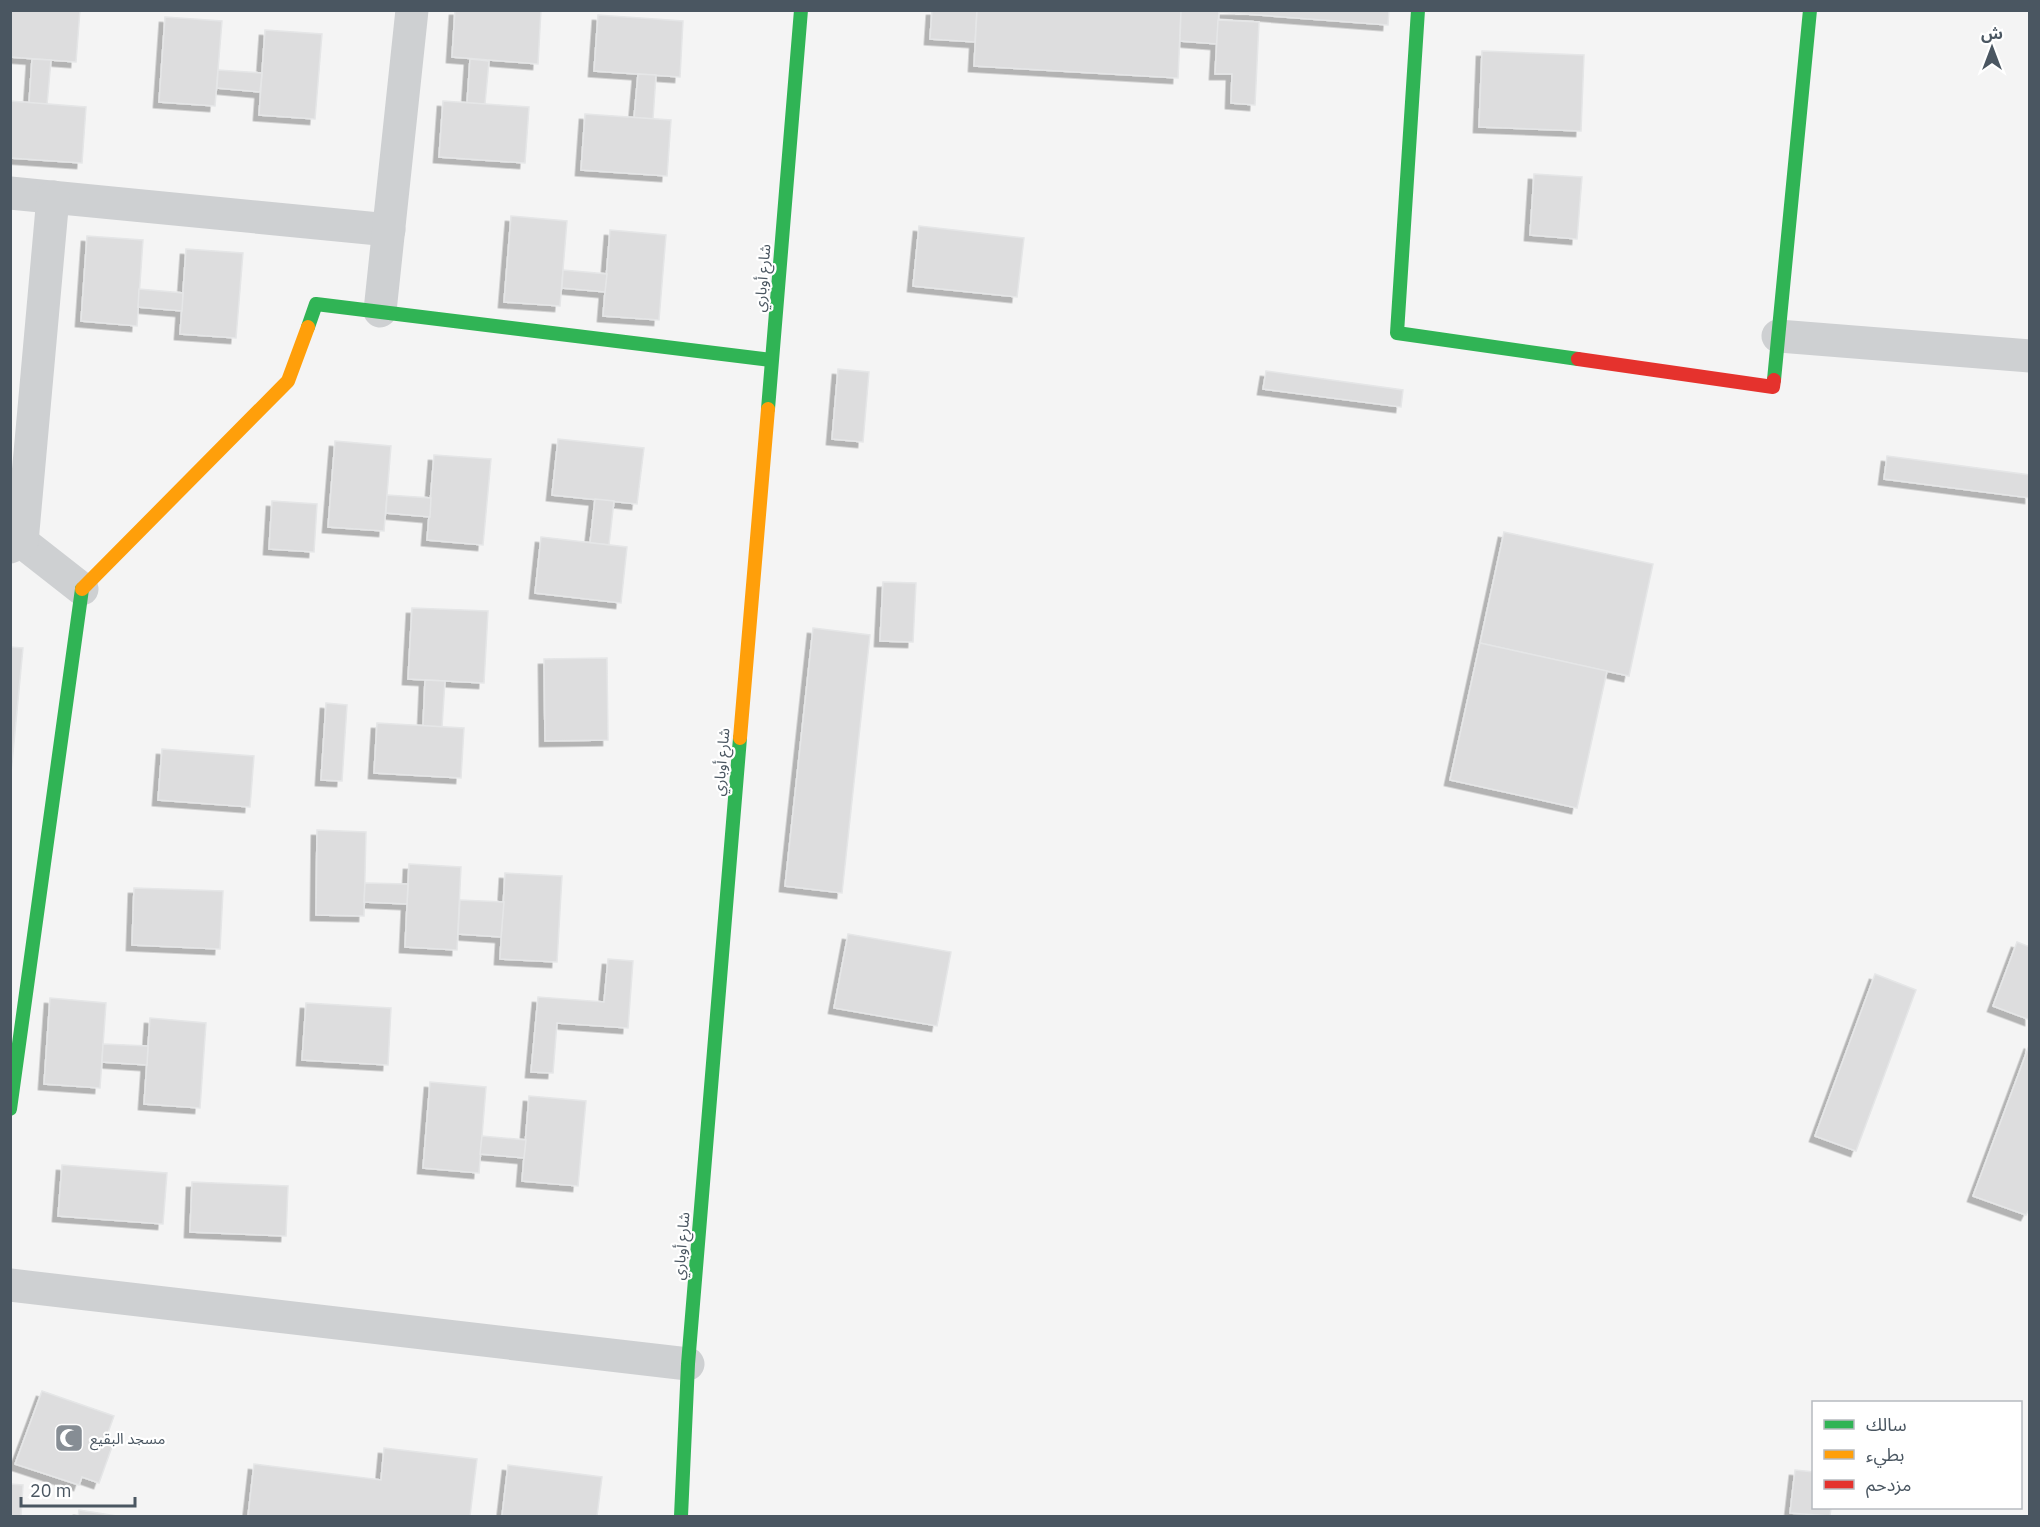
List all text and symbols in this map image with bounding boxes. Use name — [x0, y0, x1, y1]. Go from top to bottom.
north arrow — [1962, 18, 2022, 78]
text: ش — [1981, 23, 2003, 43]
street label: شارع أوباري — [750, 243, 777, 313]
street label: شارع أوباري — [709, 727, 736, 797]
street label: شارع أوباري — [669, 1211, 696, 1281]
legend — [1812, 1401, 2022, 1509]
text: سالك — [1866, 1413, 1907, 1436]
mosque icon: مسجد البقيع — [53, 1422, 85, 1454]
place label: مسجد البقيع — [90, 1429, 165, 1451]
text: بطيء — [1866, 1443, 1904, 1468]
scale bar — [21, 1470, 135, 1508]
text: مزدحم — [1866, 1473, 1911, 1498]
text: 20 m — [30, 1479, 72, 1502]

